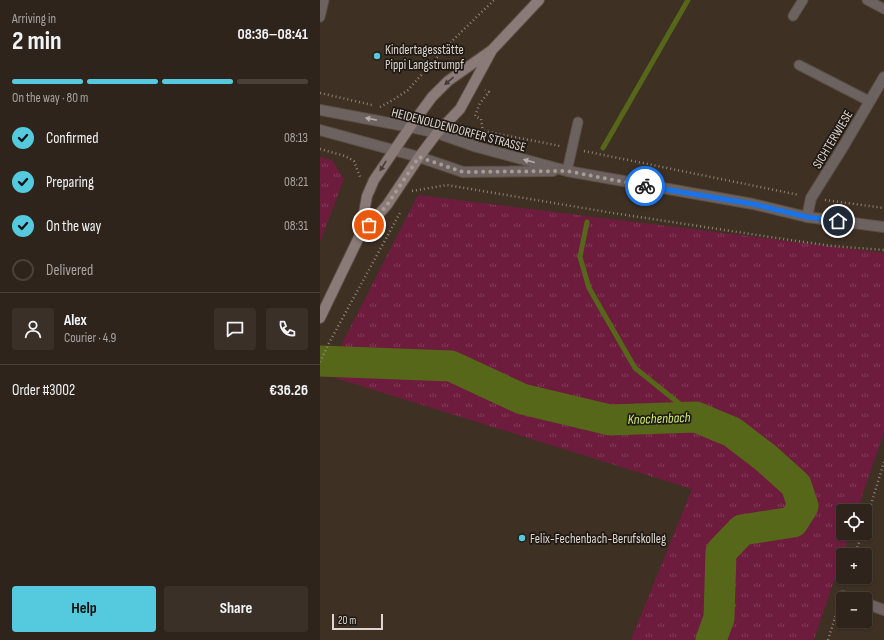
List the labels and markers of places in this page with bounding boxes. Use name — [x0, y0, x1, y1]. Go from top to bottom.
place label: Kindertagesstätte Pippi Langstrumpf — [385, 42, 464, 73]
marker: Kindertagesstätte Pippi Langstrumpf — [372, 51, 382, 61]
pin — [821, 204, 855, 238]
pin — [352, 208, 386, 242]
place label: Felix-Fechenbach-Berufskolleg — [530, 531, 666, 547]
marker: Felix-Fechenbach-Berufskolleg — [517, 533, 527, 543]

